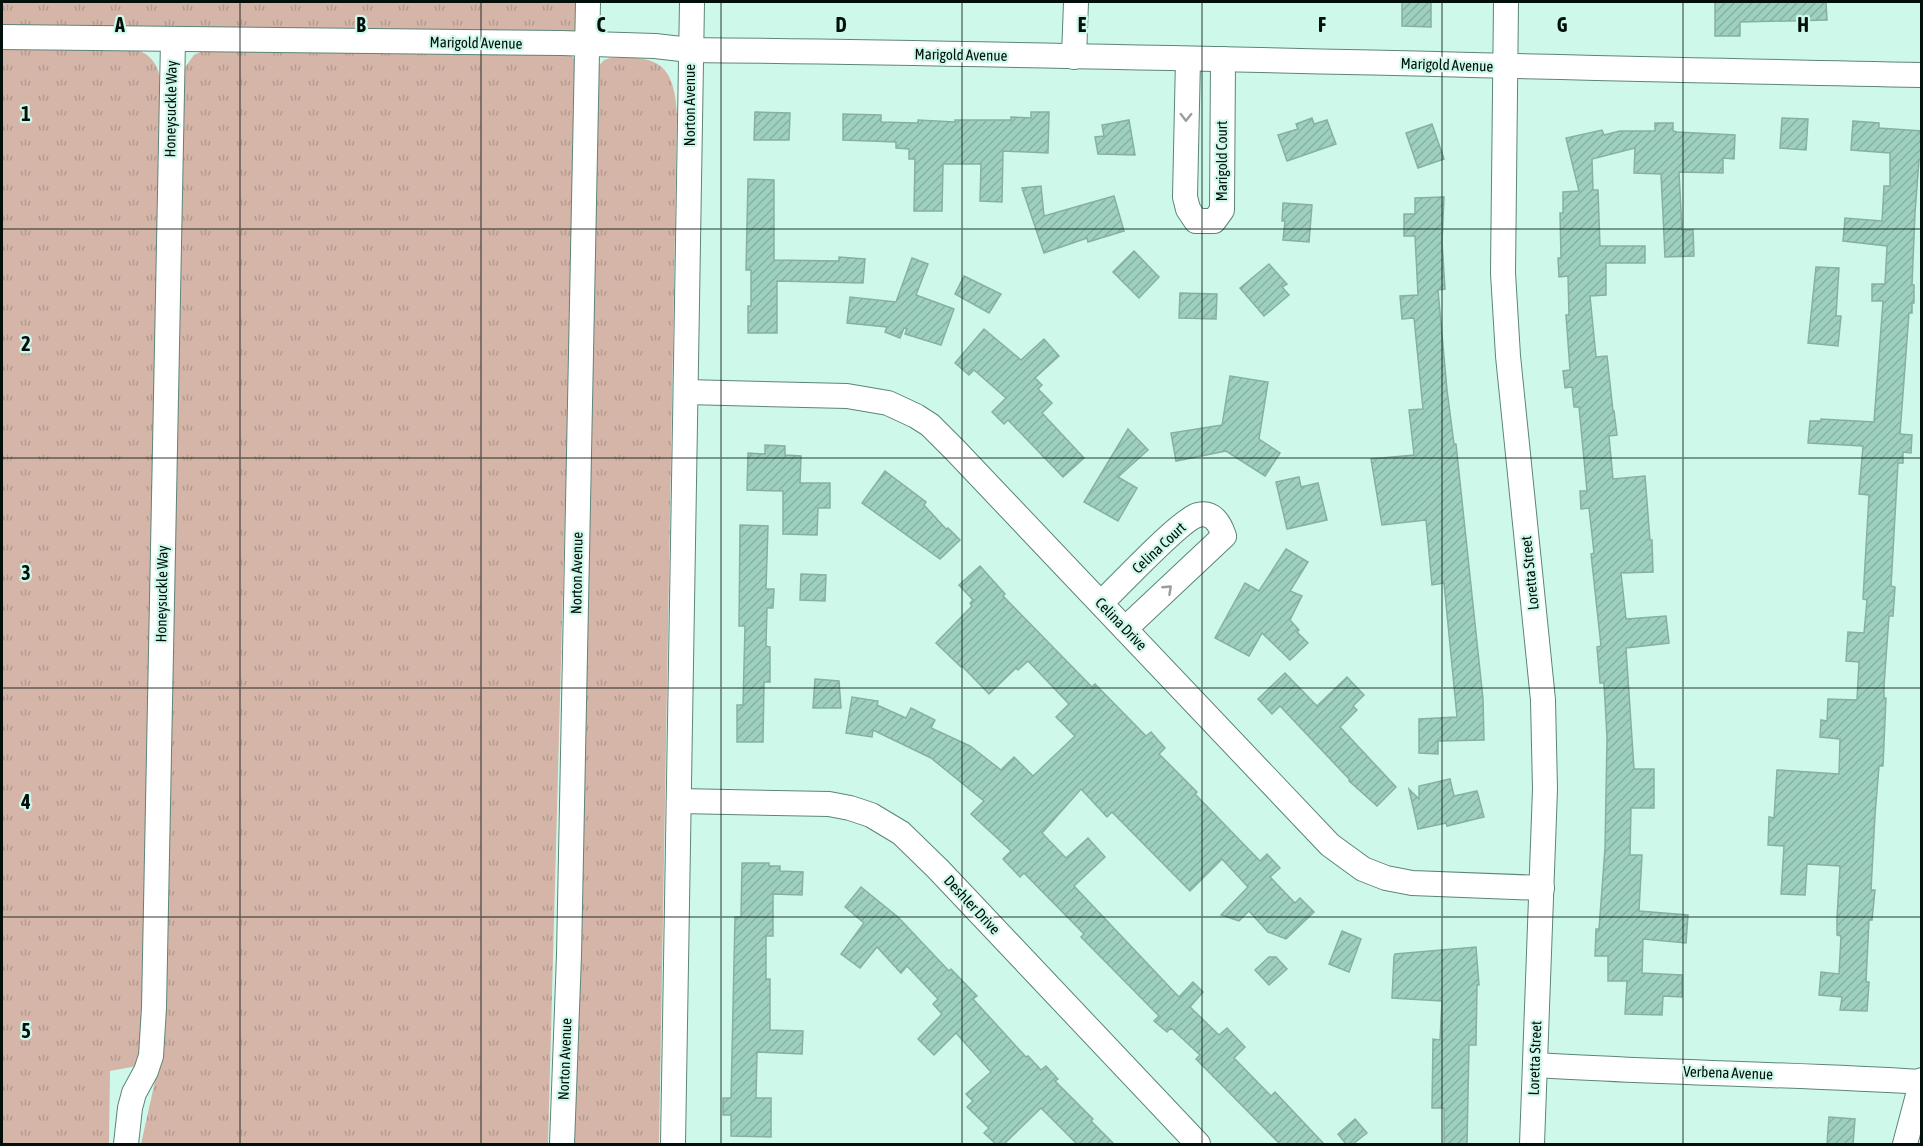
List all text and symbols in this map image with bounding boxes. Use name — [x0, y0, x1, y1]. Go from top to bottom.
text: A — [114, 13, 125, 36]
text: B — [356, 13, 366, 36]
text: C — [597, 13, 606, 36]
text: D — [835, 13, 847, 36]
text: E — [1078, 13, 1087, 36]
text: F — [1318, 13, 1326, 36]
text: G — [1557, 13, 1568, 36]
text: H — [1797, 13, 1809, 36]
street label: Marigold Avenue — [430, 33, 523, 52]
street label: Marigold Avenue — [915, 45, 1008, 64]
street label: Marigold Avenue — [1400, 54, 1494, 75]
street label: Honeysuckle Way — [161, 60, 180, 158]
street label: Norton Avenue — [681, 64, 698, 146]
text: 1 — [21, 102, 31, 125]
one-way arrow — [1180, 113, 1192, 122]
street label: Marigold Court — [1213, 121, 1230, 201]
text: 2 — [21, 332, 31, 355]
street label: Celina Court — [1128, 519, 1189, 577]
street label: Norton Avenue — [567, 532, 586, 614]
street label: Loretta Street — [1517, 535, 1542, 611]
street label: Honeysuckle Way — [152, 545, 171, 643]
text: 3 — [21, 561, 31, 584]
one-way arrow — [1160, 585, 1171, 596]
street label: Celina Drive — [1092, 594, 1151, 654]
text: 4 — [20, 790, 31, 813]
street label: Deshler Drive — [941, 872, 1004, 938]
street label: Norton Avenue — [555, 1017, 574, 1100]
text: 5 — [21, 1019, 31, 1042]
street label: Loretta Street — [1525, 1020, 1544, 1096]
street label: Verbena Avenue — [1683, 1062, 1773, 1083]

